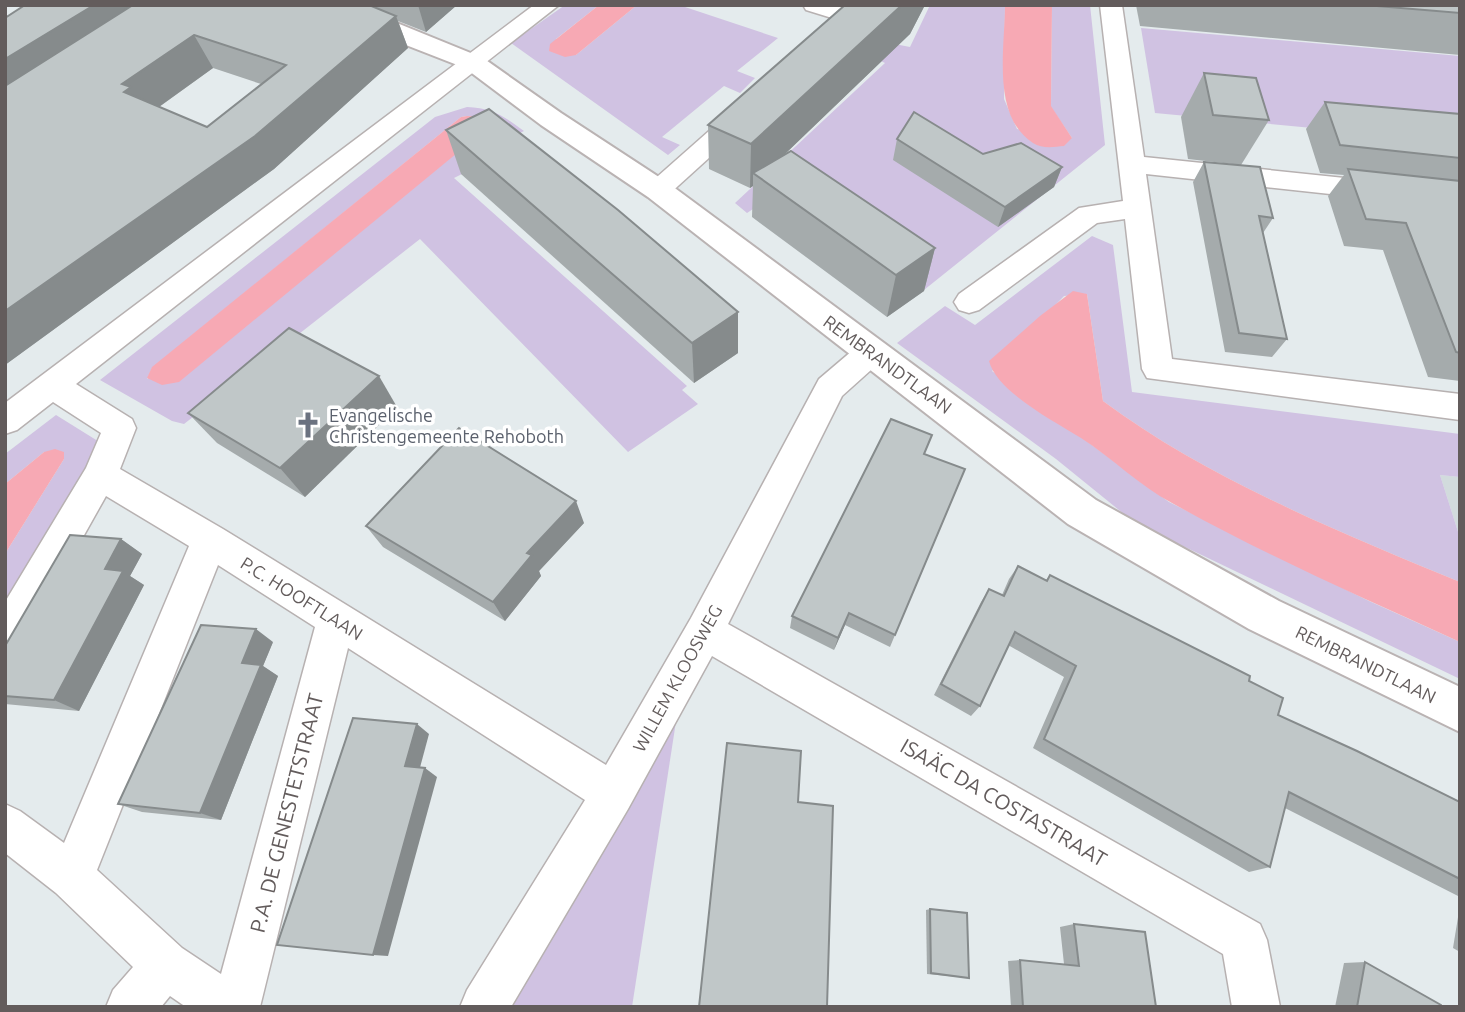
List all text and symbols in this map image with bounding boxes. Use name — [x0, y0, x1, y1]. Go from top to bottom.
street label: REMBRANDTLAAN — [820, 311, 956, 417]
place label: Evangelische Christengemeente Rehoboth — [329, 405, 564, 446]
church icon: Evangelische Christengemeente Rehoboth — [293, 410, 323, 440]
street label: P.C. HOOFTLAAN — [237, 552, 367, 644]
street label: WILLEM KLOOSWEG — [628, 601, 726, 755]
street label: REMBRANDTLAAN — [1293, 621, 1439, 707]
street label: P.A. DE GENESTETSTRAAT — [245, 691, 327, 935]
street label: ISAÄC DA COSTASTRAAT — [897, 733, 1112, 871]

